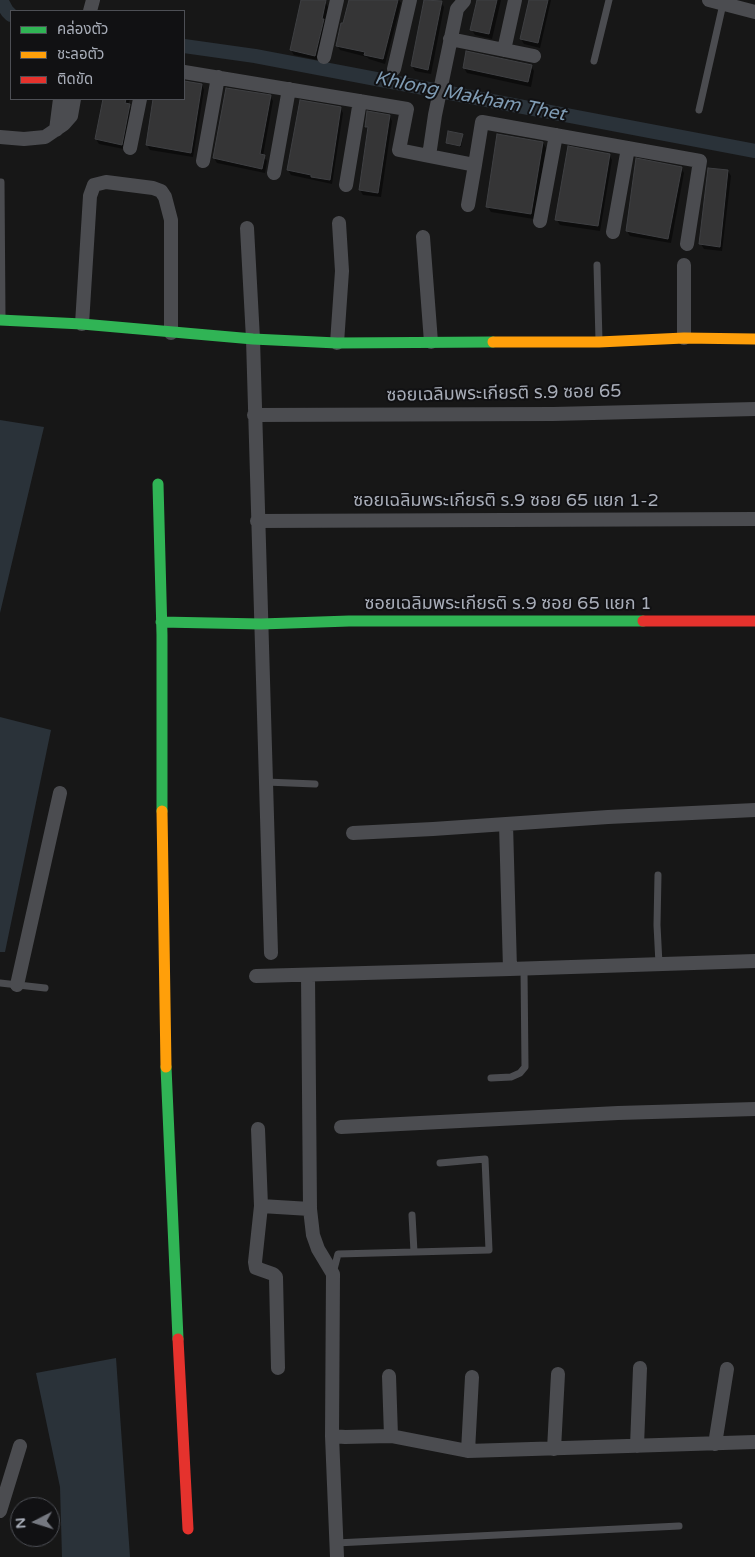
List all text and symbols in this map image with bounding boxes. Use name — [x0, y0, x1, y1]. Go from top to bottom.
legend — [10, 10, 185, 100]
text: คล่องตัว — [57, 20, 108, 38]
text: ชะลอตัว — [57, 45, 104, 63]
water label: Khlong Makham Thet — [373, 67, 567, 127]
text: ติดขัด — [57, 70, 93, 88]
street label: ซอยเฉลิมพระเกียรติ ร.9 ซอย 65 — [386, 381, 622, 407]
street label: ซอยเฉลิมพระเกียรติ ร.9 ซอย 65 แยก 1-2 — [353, 490, 659, 512]
street label: ซอยเฉลิมพระเกียรติ ร.9 ซอย 65 แยก 1 — [364, 593, 652, 615]
north arrow — [10, 1497, 60, 1547]
text: N — [12, 1517, 30, 1530]

